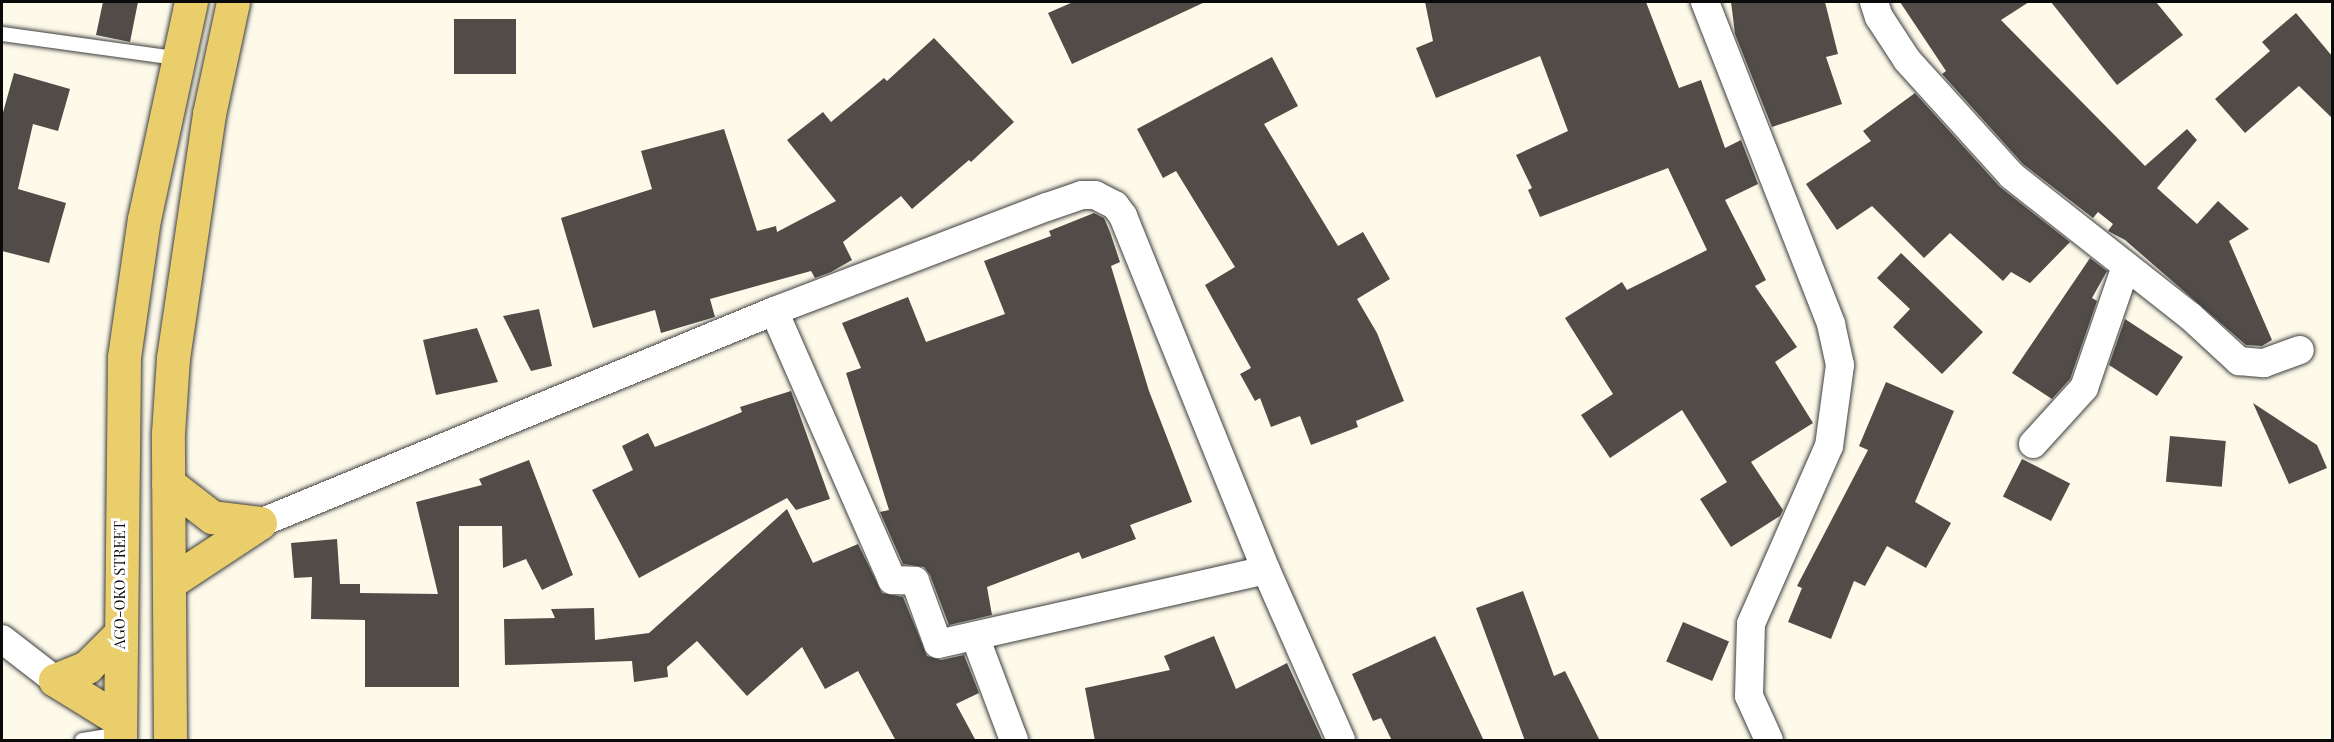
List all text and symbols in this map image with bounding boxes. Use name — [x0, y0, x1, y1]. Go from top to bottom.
street label: AGO-OKO STREET — [111, 521, 129, 649]

